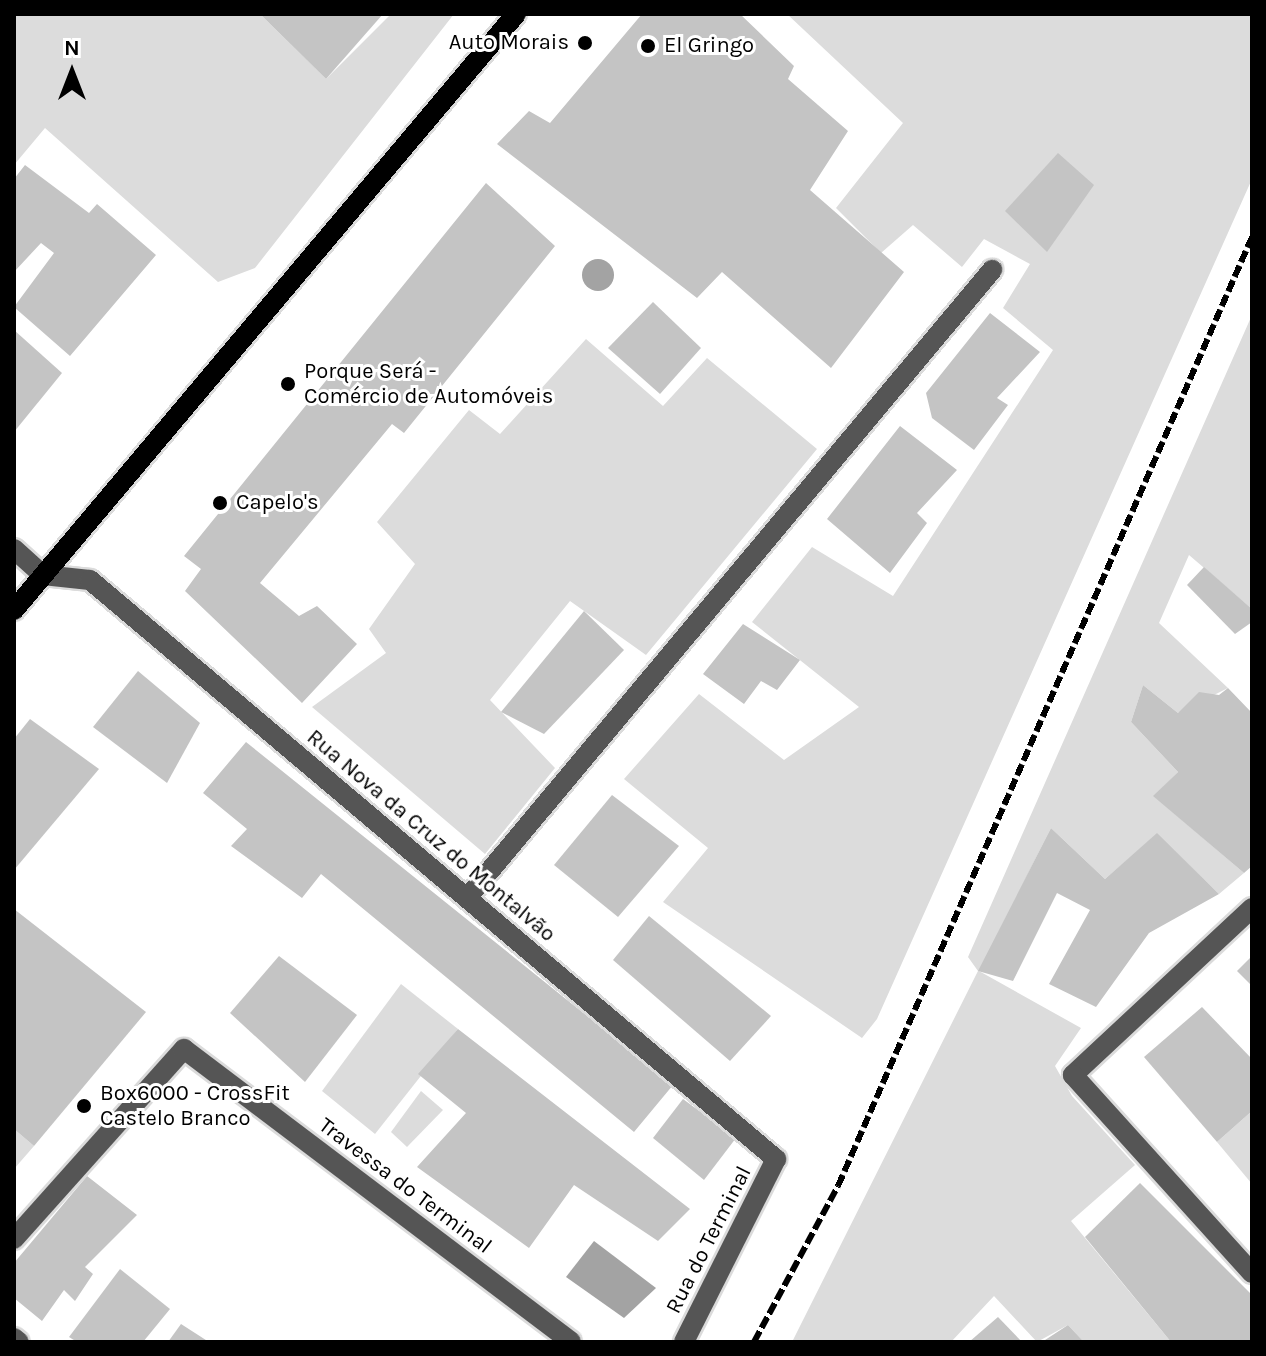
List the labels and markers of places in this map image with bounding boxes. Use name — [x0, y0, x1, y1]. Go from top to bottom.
place label: Auto Morais — [449, 30, 569, 56]
place label: El Gringo — [664, 33, 754, 59]
marker: Auto Morais — [576, 34, 594, 52]
marker: El Gringo — [639, 37, 657, 55]
place label: Porque Será - Comércio de Automóveis — [304, 358, 553, 410]
marker: Porque Será - Comércio de Automóveis — [279, 375, 297, 393]
place label: Capelo's — [236, 490, 318, 516]
marker: Capelo's — [211, 494, 229, 512]
place label: Box6000 - CrossFit Castelo Branco — [100, 1080, 290, 1132]
marker: Box6000 - CrossFit Castelo Branco — [75, 1097, 93, 1115]

